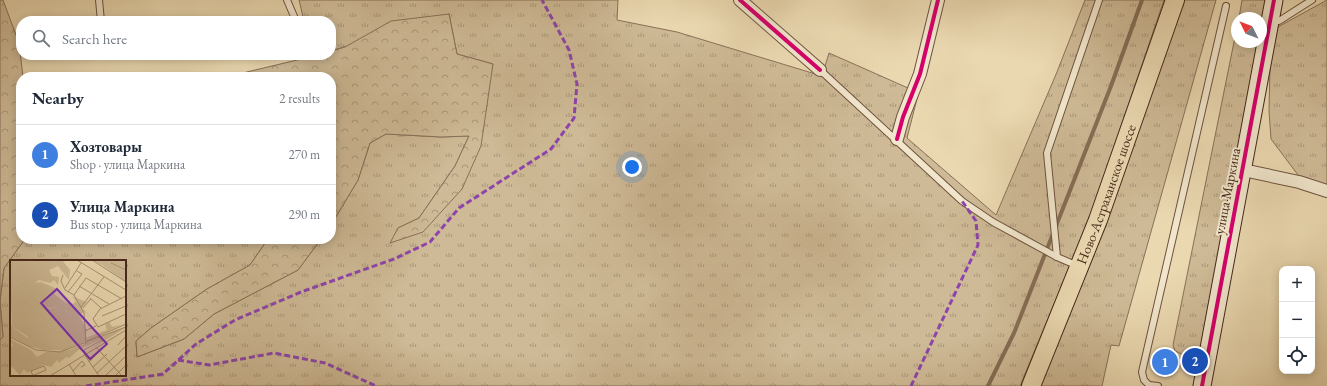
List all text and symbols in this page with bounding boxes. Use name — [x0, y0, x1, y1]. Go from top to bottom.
north arrow — [1231, 12, 1267, 48]
search box — [16, 16, 336, 60]
icon: search — [30, 27, 52, 49]
text: Search here — [62, 29, 127, 48]
text: Nearby — [32, 87, 84, 109]
text: 2 results — [279, 90, 320, 107]
street label: Ново-Астраханское шоссе — [1072, 121, 1140, 267]
text: Хозтовары — [70, 137, 142, 156]
text: 1 — [42, 146, 48, 163]
text: 270 m — [289, 146, 320, 163]
street label: улица Маркина — [1210, 146, 1244, 236]
text: Shop · улица Маркина — [70, 156, 185, 173]
your location — [622, 157, 642, 177]
text: Улица Маркина — [70, 197, 174, 216]
text: 2 — [42, 206, 48, 223]
text: 290 m — [289, 206, 320, 223]
text: Bus stop · улица Маркина — [70, 216, 202, 233]
inset map — [10, 260, 126, 376]
map controls — [1279, 266, 1315, 374]
button: + — [1279, 266, 1315, 302]
button: − — [1279, 302, 1315, 338]
button: locate — [1279, 338, 1315, 374]
pin: 2 — [1182, 346, 1208, 376]
pin: 1 — [1152, 347, 1178, 377]

